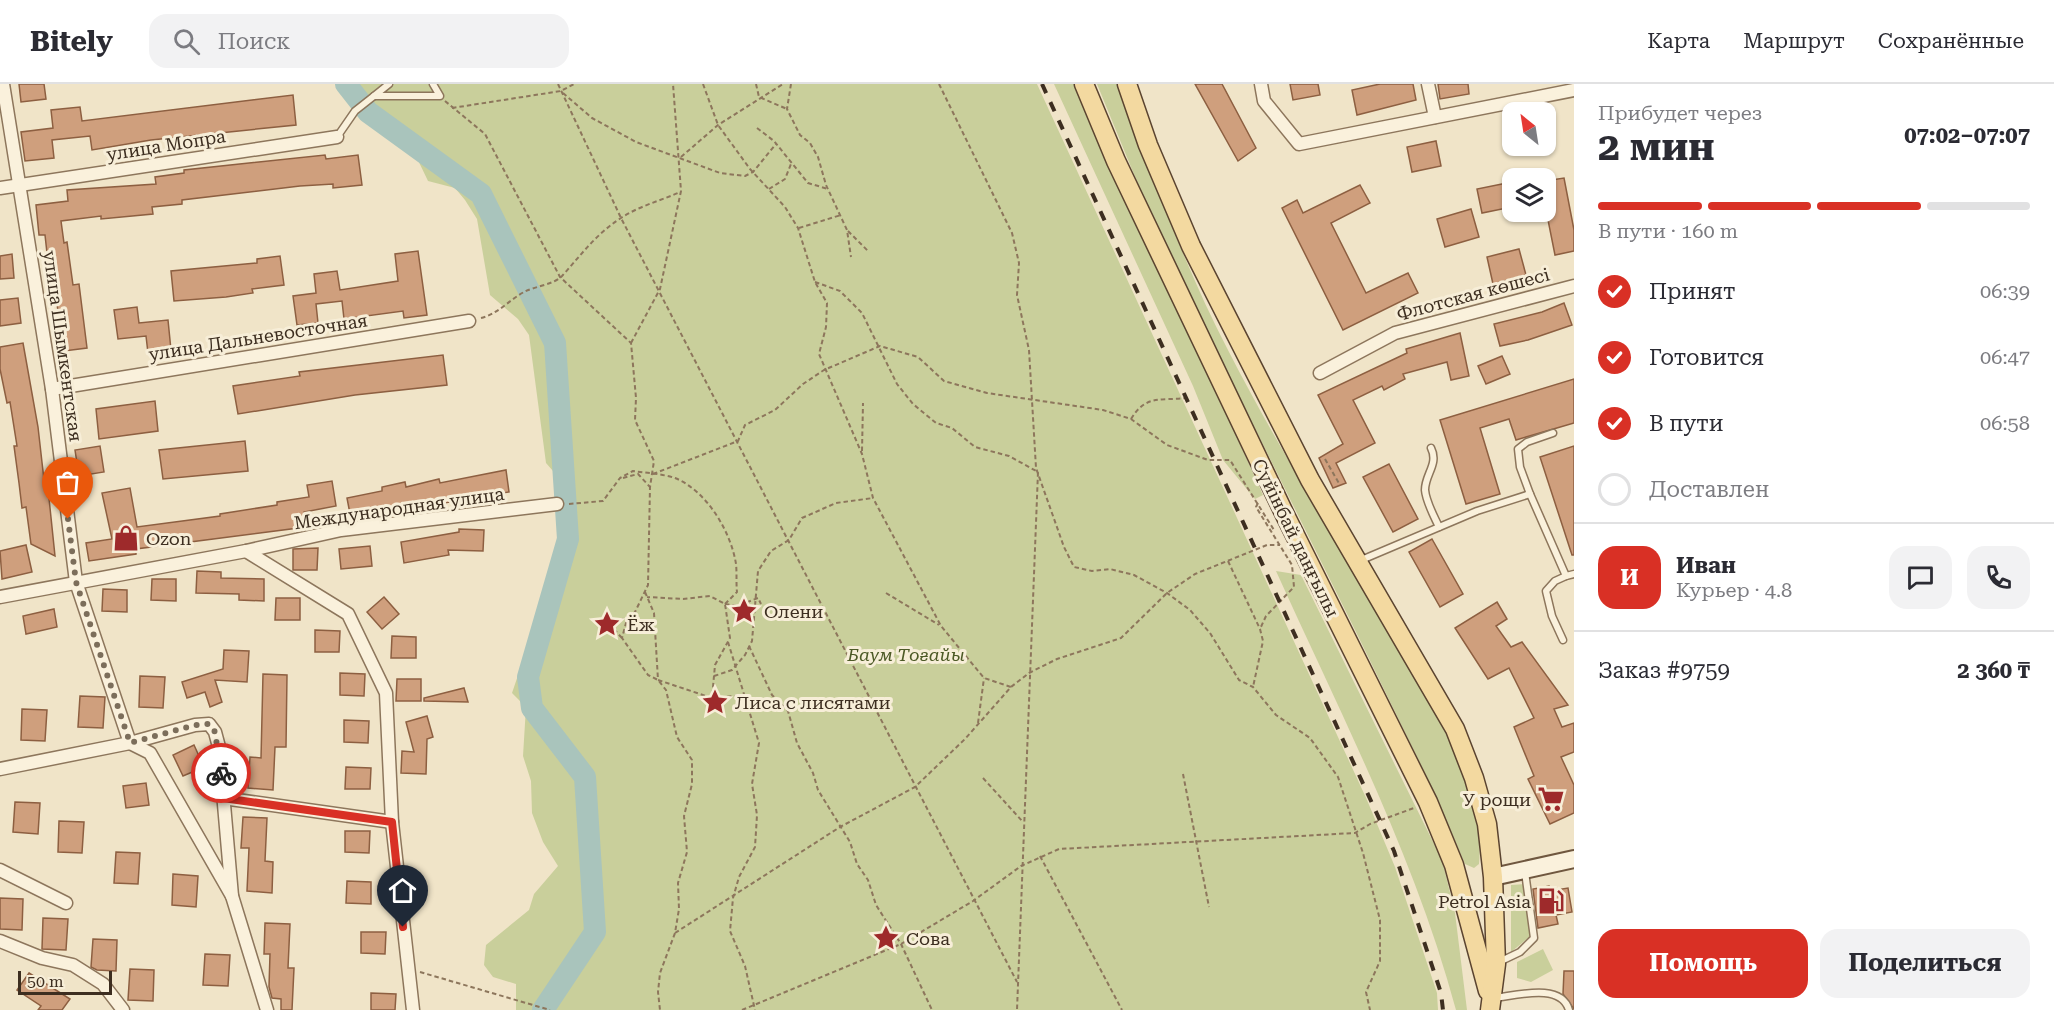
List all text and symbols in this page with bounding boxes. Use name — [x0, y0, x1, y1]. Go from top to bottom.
search box — [149, 14, 569, 68]
text: Bitely — [30, 25, 113, 58]
icon: search — [170, 25, 203, 58]
text: Поиск — [218, 29, 290, 54]
text: Карта — [1647, 29, 1710, 53]
text: Маршрут — [1743, 29, 1845, 53]
text: Сохранённые — [1878, 29, 2024, 53]
text: Прибудет через — [1598, 101, 1762, 125]
north arrow — [1502, 102, 1556, 156]
map controls — [1502, 102, 1556, 222]
text: 07:02–07:07 — [1904, 123, 2030, 148]
text: 2 мин — [1598, 124, 1715, 170]
street label: улица Мопра — [105, 125, 227, 165]
button: layers — [1502, 168, 1556, 222]
text: В пути · 160 m — [1598, 219, 1738, 243]
street label: улица Шымкентская — [39, 249, 87, 443]
street label: Флотская көшесі — [1394, 263, 1552, 325]
icon: check — [1598, 275, 1631, 308]
text: Принят — [1649, 279, 1736, 304]
text: 06:39 — [1980, 279, 2030, 303]
street label: улица Дальневосточная — [147, 309, 369, 365]
icon: check — [1598, 341, 1631, 374]
text: Готовится — [1649, 345, 1764, 370]
text: 06:47 — [1980, 345, 2030, 369]
icon: check — [1598, 407, 1631, 440]
text: В пути — [1649, 411, 1724, 436]
text: 06:58 — [1980, 411, 2030, 435]
street label: Сүйінбай даңғылы — [1249, 455, 1344, 621]
pin — [42, 457, 93, 519]
icon: bag — [51, 466, 84, 499]
text: Доставлен — [1649, 477, 1769, 502]
street label: Международная улица — [293, 483, 506, 533]
shop icon: Ozon — [111, 523, 141, 553]
place label: Ozon — [146, 528, 192, 549]
button: chat — [1889, 546, 1952, 609]
button: phone — [1967, 546, 2030, 609]
text: Иван — [1676, 553, 1736, 578]
text: И — [1620, 565, 1639, 590]
text: Курьер · 4.8 — [1676, 578, 1792, 602]
place icon: Олени — [729, 596, 759, 626]
place label: Олени — [764, 601, 823, 622]
place icon: Ёж — [592, 609, 622, 639]
place label: Ёж — [627, 614, 656, 635]
park label: Баум Тоғайы — [846, 644, 965, 665]
text: Заказ #9759 — [1598, 658, 1730, 683]
text: 2 360 ₸ — [1957, 658, 2030, 683]
place icon: Лиса с лисятами — [700, 687, 730, 717]
place label: Лиса с лисятами — [735, 692, 891, 713]
courier — [191, 743, 251, 803]
icon: bike — [205, 757, 238, 790]
supermarket icon: У рощи — [1536, 784, 1566, 814]
place label: У рощи — [1463, 789, 1531, 810]
pin — [377, 865, 428, 927]
icon: home — [386, 874, 419, 907]
fuel station icon: Petrol Asia — [1536, 886, 1566, 916]
place label: Petrol Asia — [1438, 891, 1531, 912]
place icon: Сова — [871, 923, 901, 953]
place label: Сова — [906, 928, 950, 949]
button: Помощь — [1598, 929, 1808, 998]
button: Поделиться — [1820, 929, 2030, 998]
scale bar — [18, 968, 112, 996]
text: 50 m — [27, 972, 64, 991]

